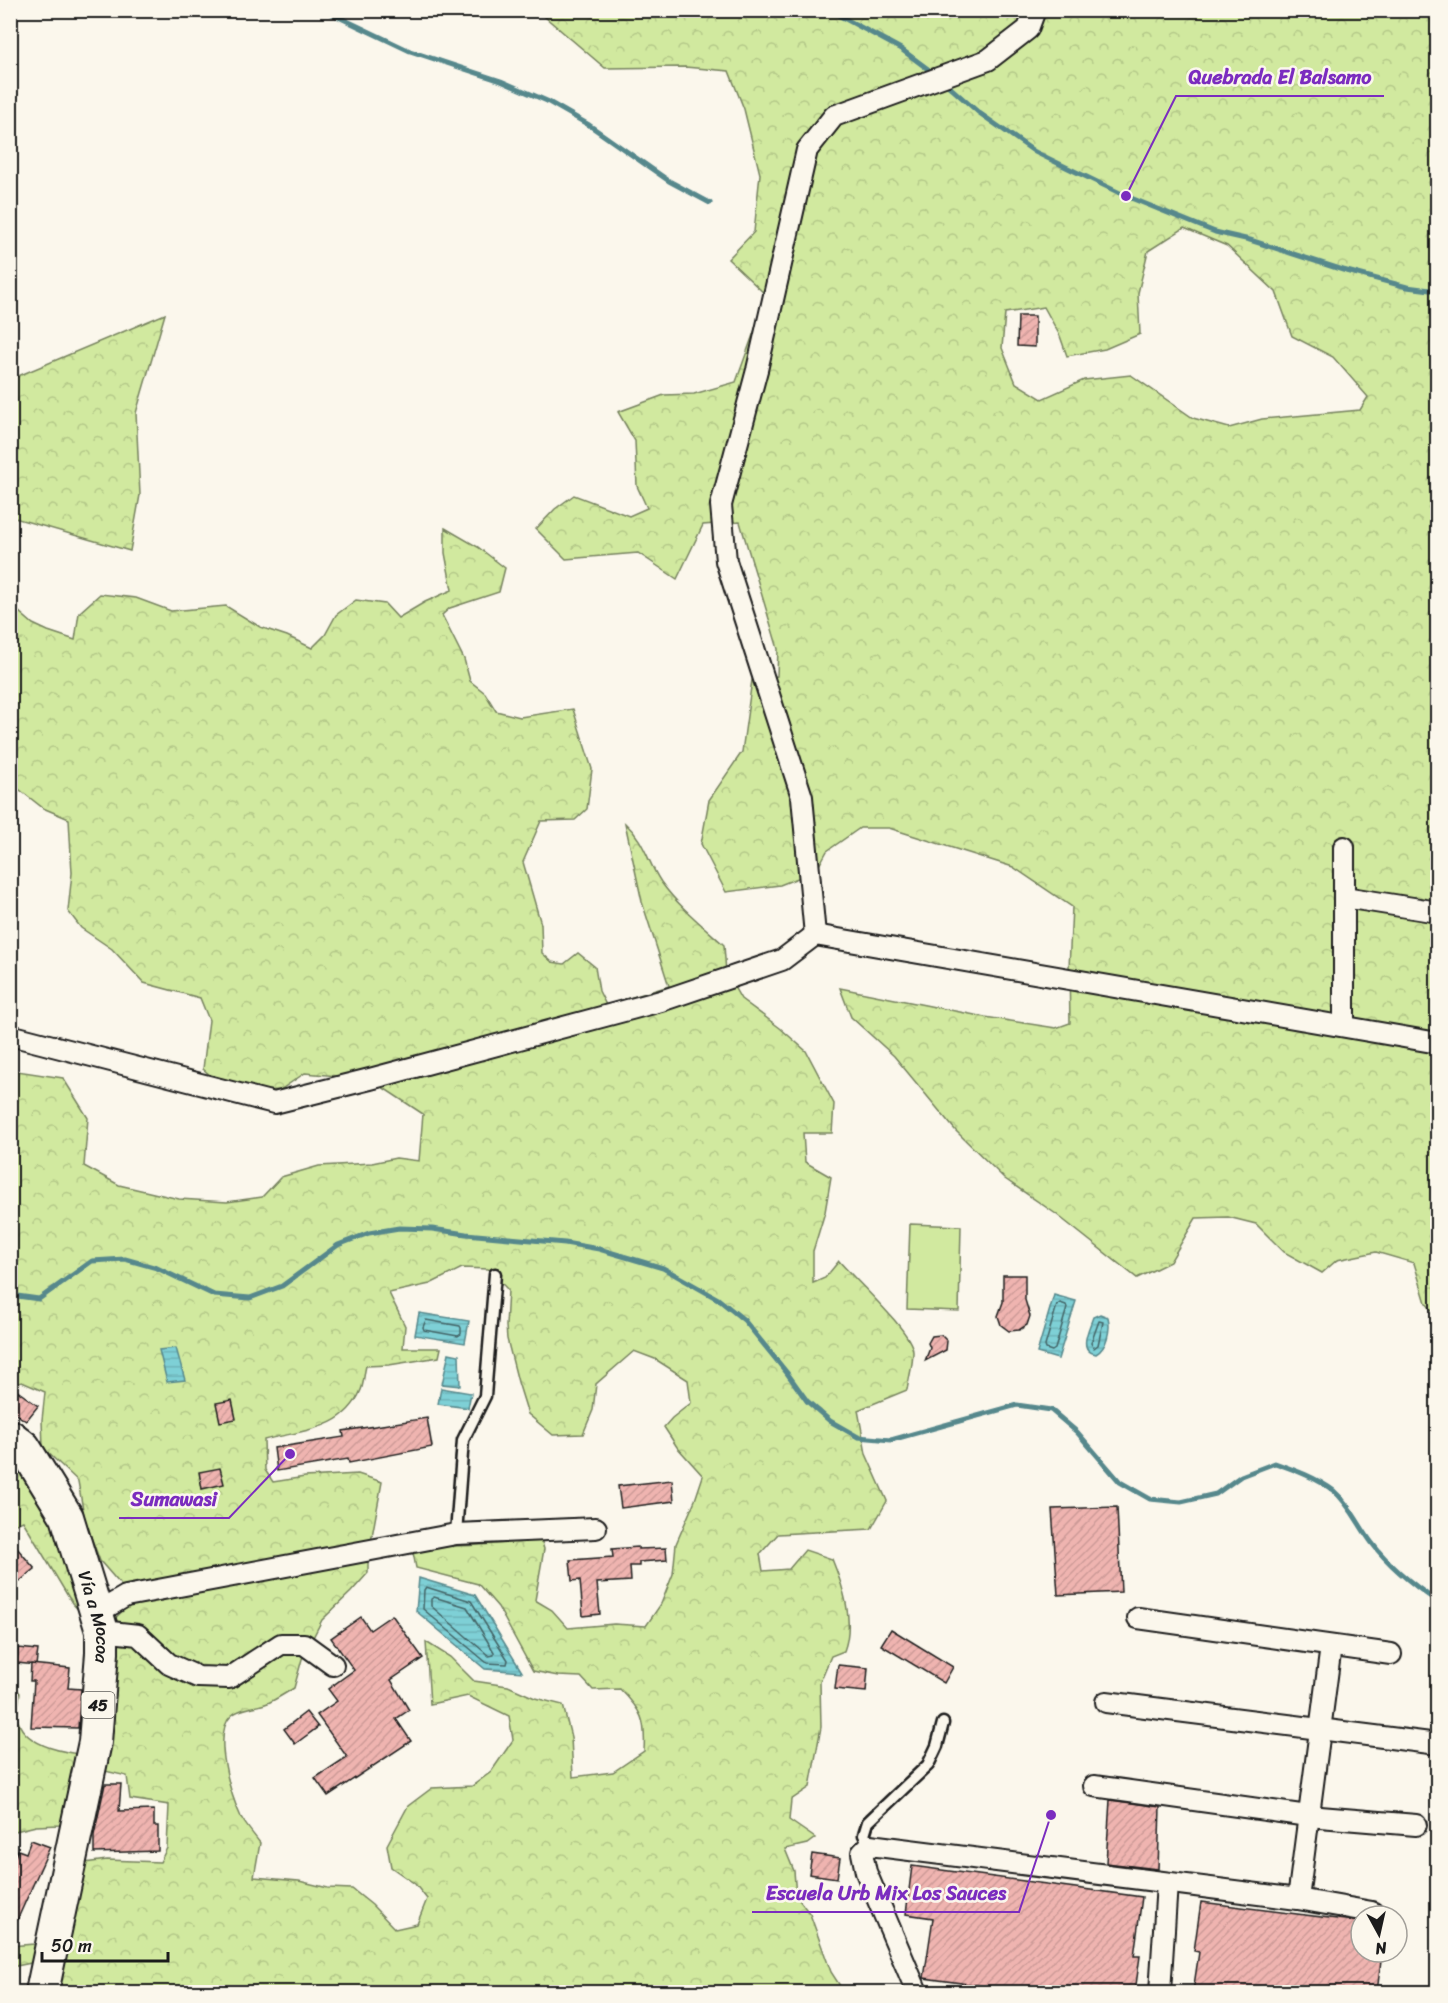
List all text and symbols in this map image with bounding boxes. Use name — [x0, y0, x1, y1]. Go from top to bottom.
callout: Quebrada El Balsamo — [1176, 58, 1384, 96]
text: Quebrada El Balsamo — [1188, 60, 1372, 95]
callout: Sumawasi — [119, 1480, 229, 1518]
text: Sumawasi — [130, 1482, 219, 1517]
street label: Vía a Mocoa — [68, 1567, 118, 1665]
road number: 45 — [82, 1692, 114, 1718]
callout: Escuela Urb Mix Los Sauces — [752, 1874, 1019, 1912]
text: Escuela Urb Mix Los Sauces — [766, 1876, 1007, 1911]
north arrow — [1349, 1904, 1409, 1964]
scale bar — [42, 1925, 168, 1963]
text: 50 m — [51, 1930, 92, 1962]
text: N — [1373, 1933, 1390, 1964]

